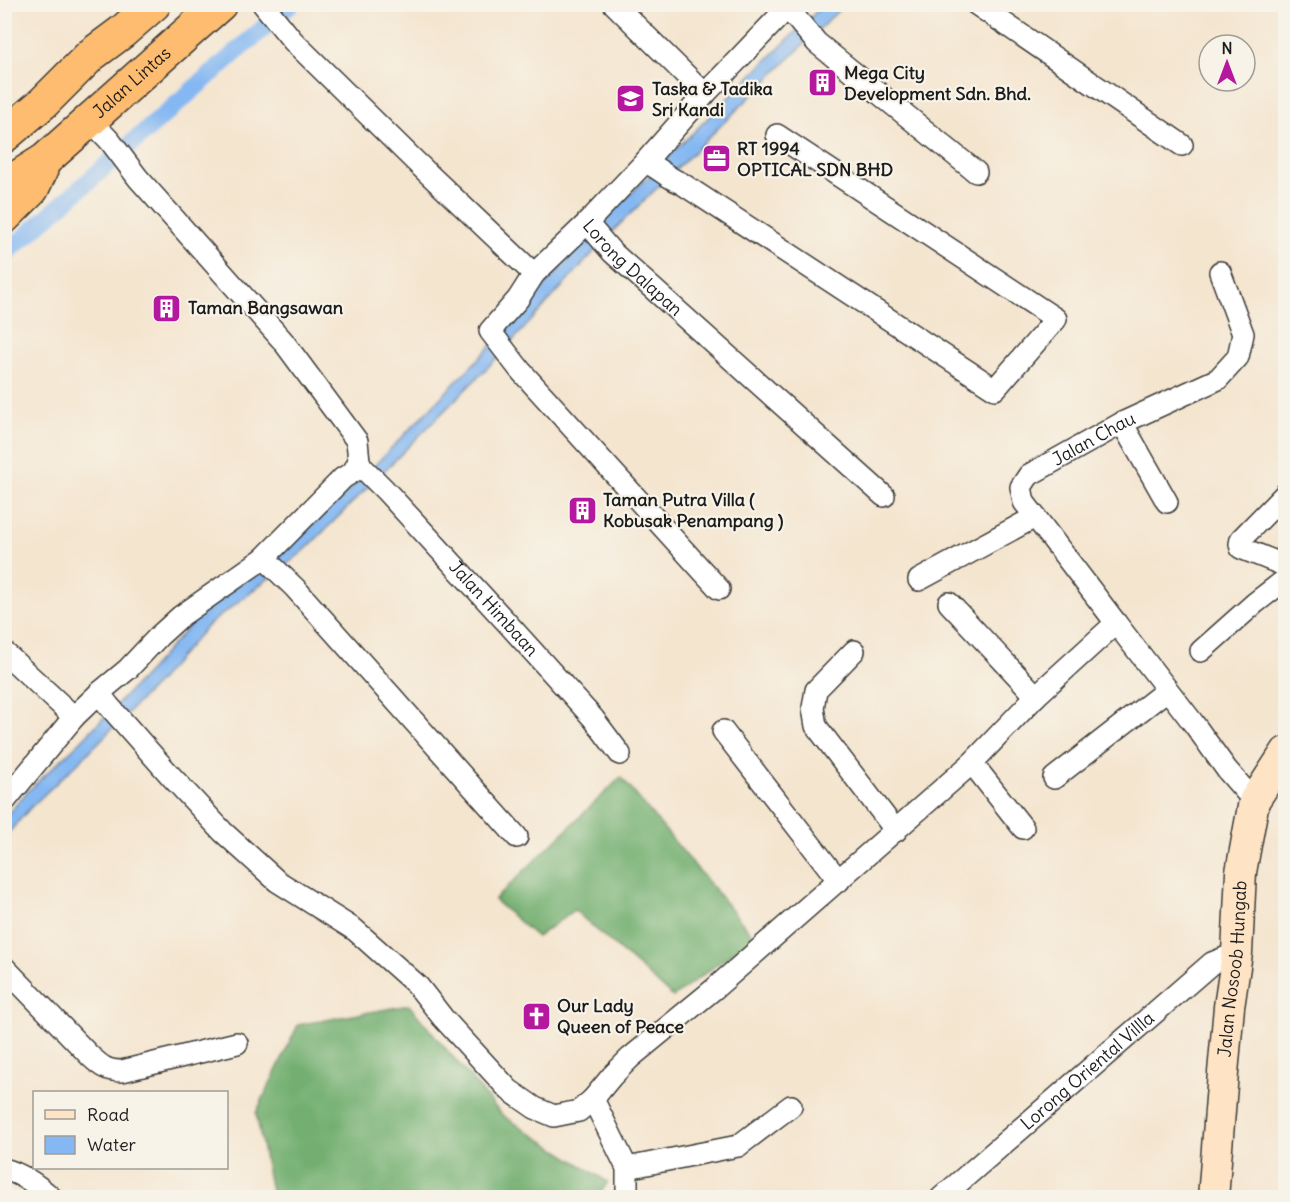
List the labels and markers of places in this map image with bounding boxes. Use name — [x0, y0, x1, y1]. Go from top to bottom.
place label: Mega City Development Sdn. Bhd. — [844, 61, 1031, 105]
building icon: Mega City Development Sdn. Bhd. — [807, 67, 839, 99]
place label: Taska & Tadika Sri Kandi — [652, 77, 773, 121]
school or university icon: Taska & Tadika Sri Kandi — [615, 83, 647, 115]
place label: RT 1994 OPTICAL SDN BHD — [737, 137, 893, 181]
office icon: RT 1994 OPTICAL SDN BHD — [700, 143, 732, 175]
building icon: Taman Bangsawan — [151, 292, 183, 324]
place label: Taman Bangsawan — [188, 296, 344, 319]
place label: Taman Putra Villa ( Kobusak Penampang ) — [603, 488, 784, 532]
building icon: Taman Putra Villa ( Kobusak Penampang ) — [566, 494, 598, 526]
place label: Our Lady Queen of Peace — [557, 994, 684, 1038]
church icon: Our Lady Queen of Peace — [520, 1000, 552, 1032]

